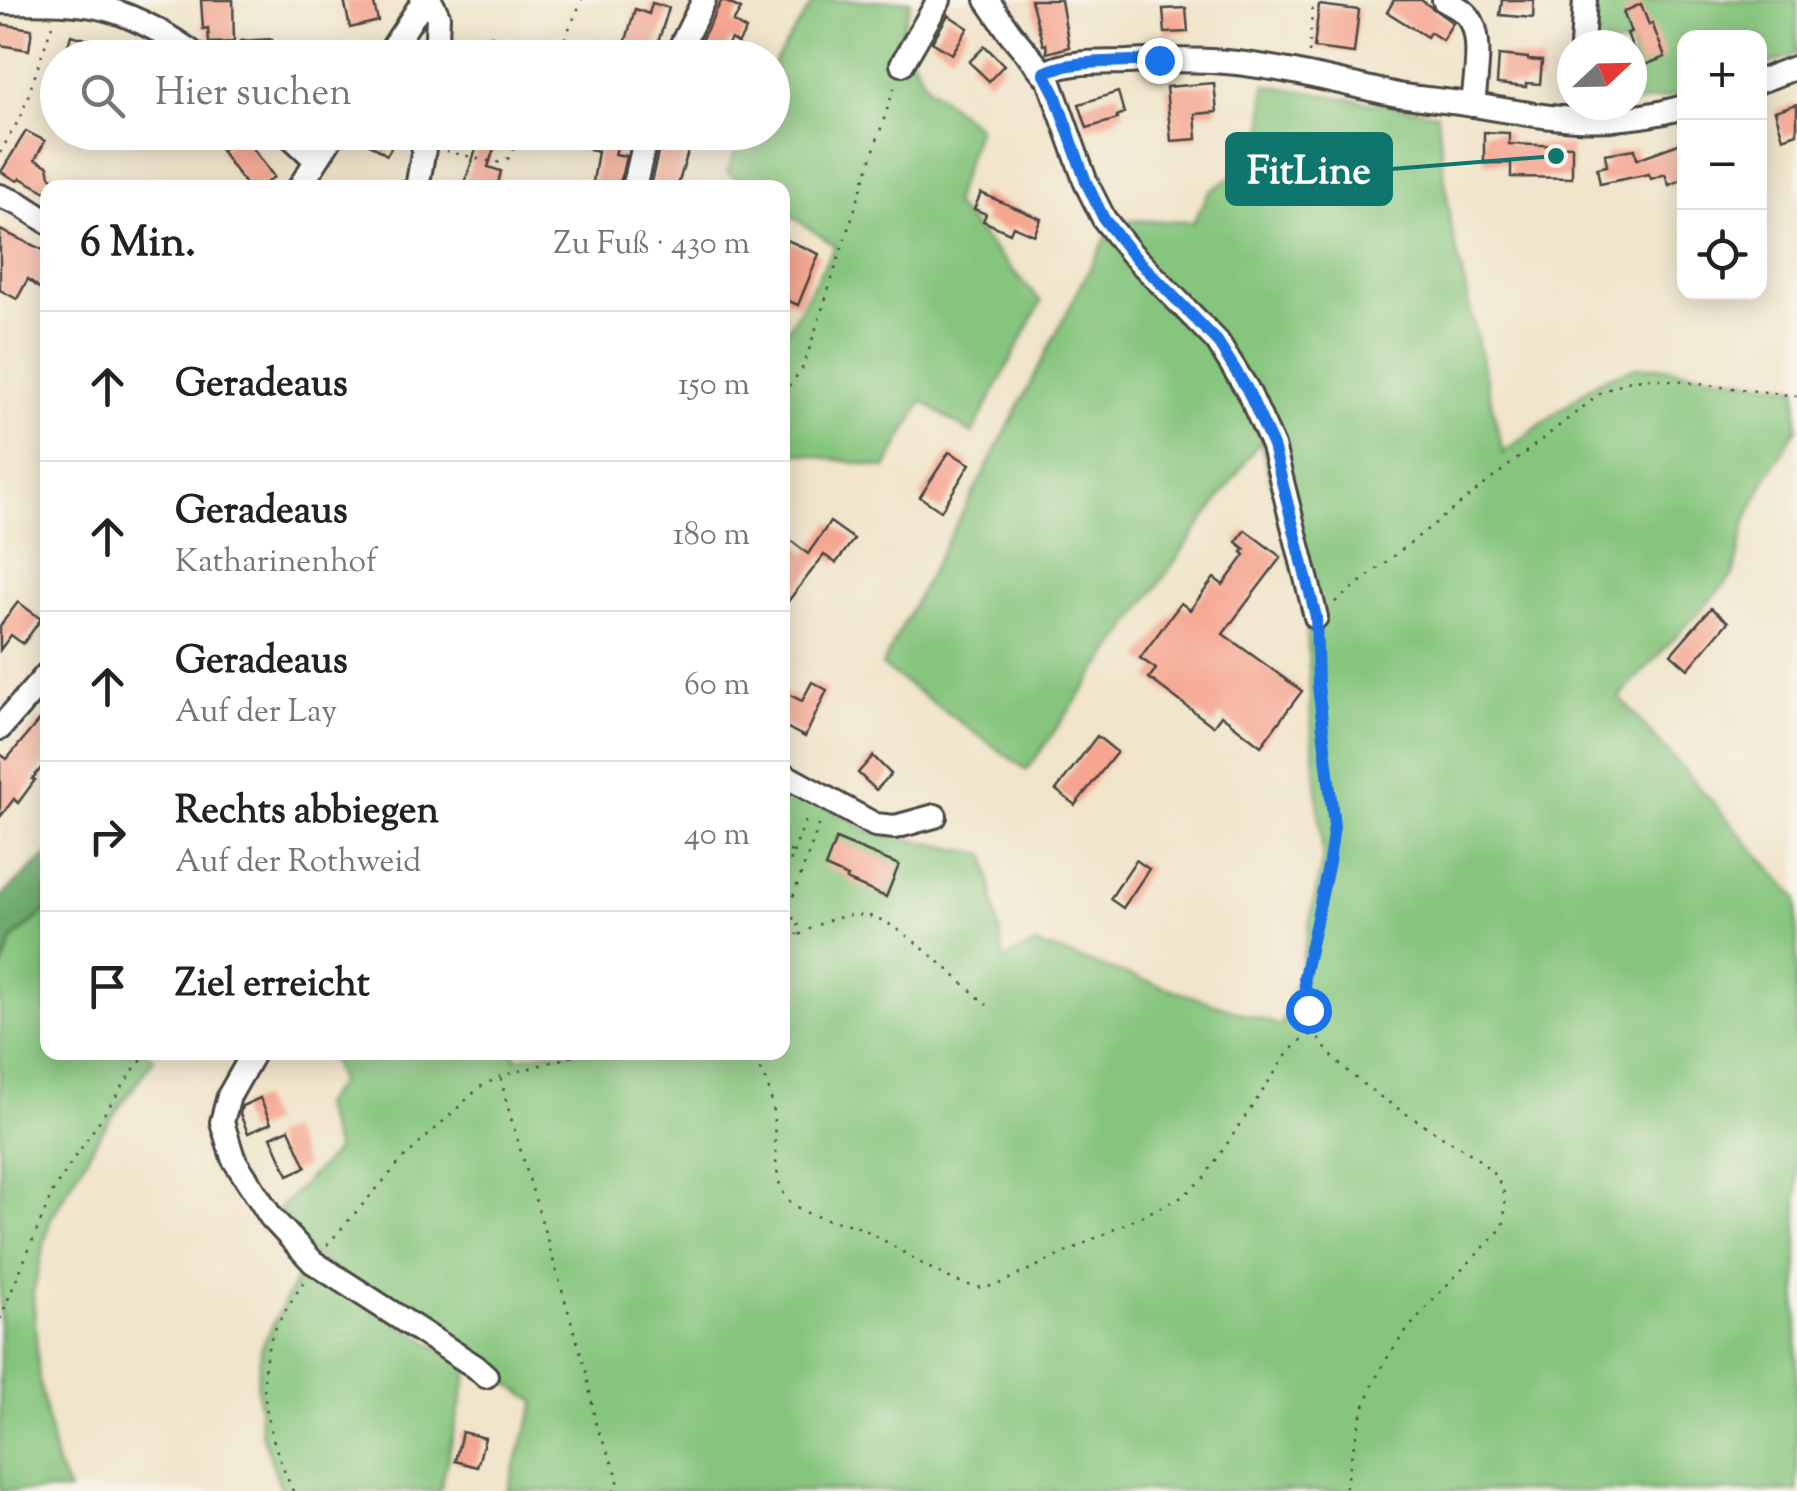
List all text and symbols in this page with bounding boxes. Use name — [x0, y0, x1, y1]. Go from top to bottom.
north arrow — [1557, 30, 1647, 120]
map controls — [1677, 30, 1767, 300]
button: + — [1677, 30, 1767, 120]
route end — [1137, 38, 1183, 84]
search box — [40, 40, 790, 150]
icon: search — [75, 68, 130, 123]
text: Hier suchen — [155, 68, 352, 122]
button: − — [1677, 120, 1767, 210]
callout: FitLine — [1227, 134, 1391, 204]
text: FitLine — [1247, 145, 1371, 202]
button: locate — [1677, 210, 1767, 300]
text: 6 Min. — [80, 215, 196, 275]
text: Zu Fuß · 430 m — [554, 222, 750, 268]
icon: ahead — [80, 359, 135, 414]
text: Geradeaus — [175, 359, 348, 413]
text: 150 m — [678, 363, 750, 409]
text: Geradeaus — [175, 486, 348, 540]
icon: ahead — [80, 509, 135, 564]
text: 180 m — [673, 513, 750, 559]
text: Katharinenhof — [175, 540, 377, 586]
text: Geradeaus — [175, 636, 348, 690]
icon: ahead — [80, 659, 135, 714]
text: 60 m — [684, 663, 750, 709]
text: Auf der Lay — [175, 690, 337, 736]
text: Rechts abbiegen — [175, 786, 439, 840]
icon: right — [80, 809, 135, 864]
text: 40 m — [684, 813, 750, 859]
text: Auf der Rothweid — [175, 840, 421, 886]
icon: arrive — [80, 959, 135, 1014]
text: Ziel erreicht — [175, 959, 370, 1013]
route start — [1286, 988, 1332, 1034]

